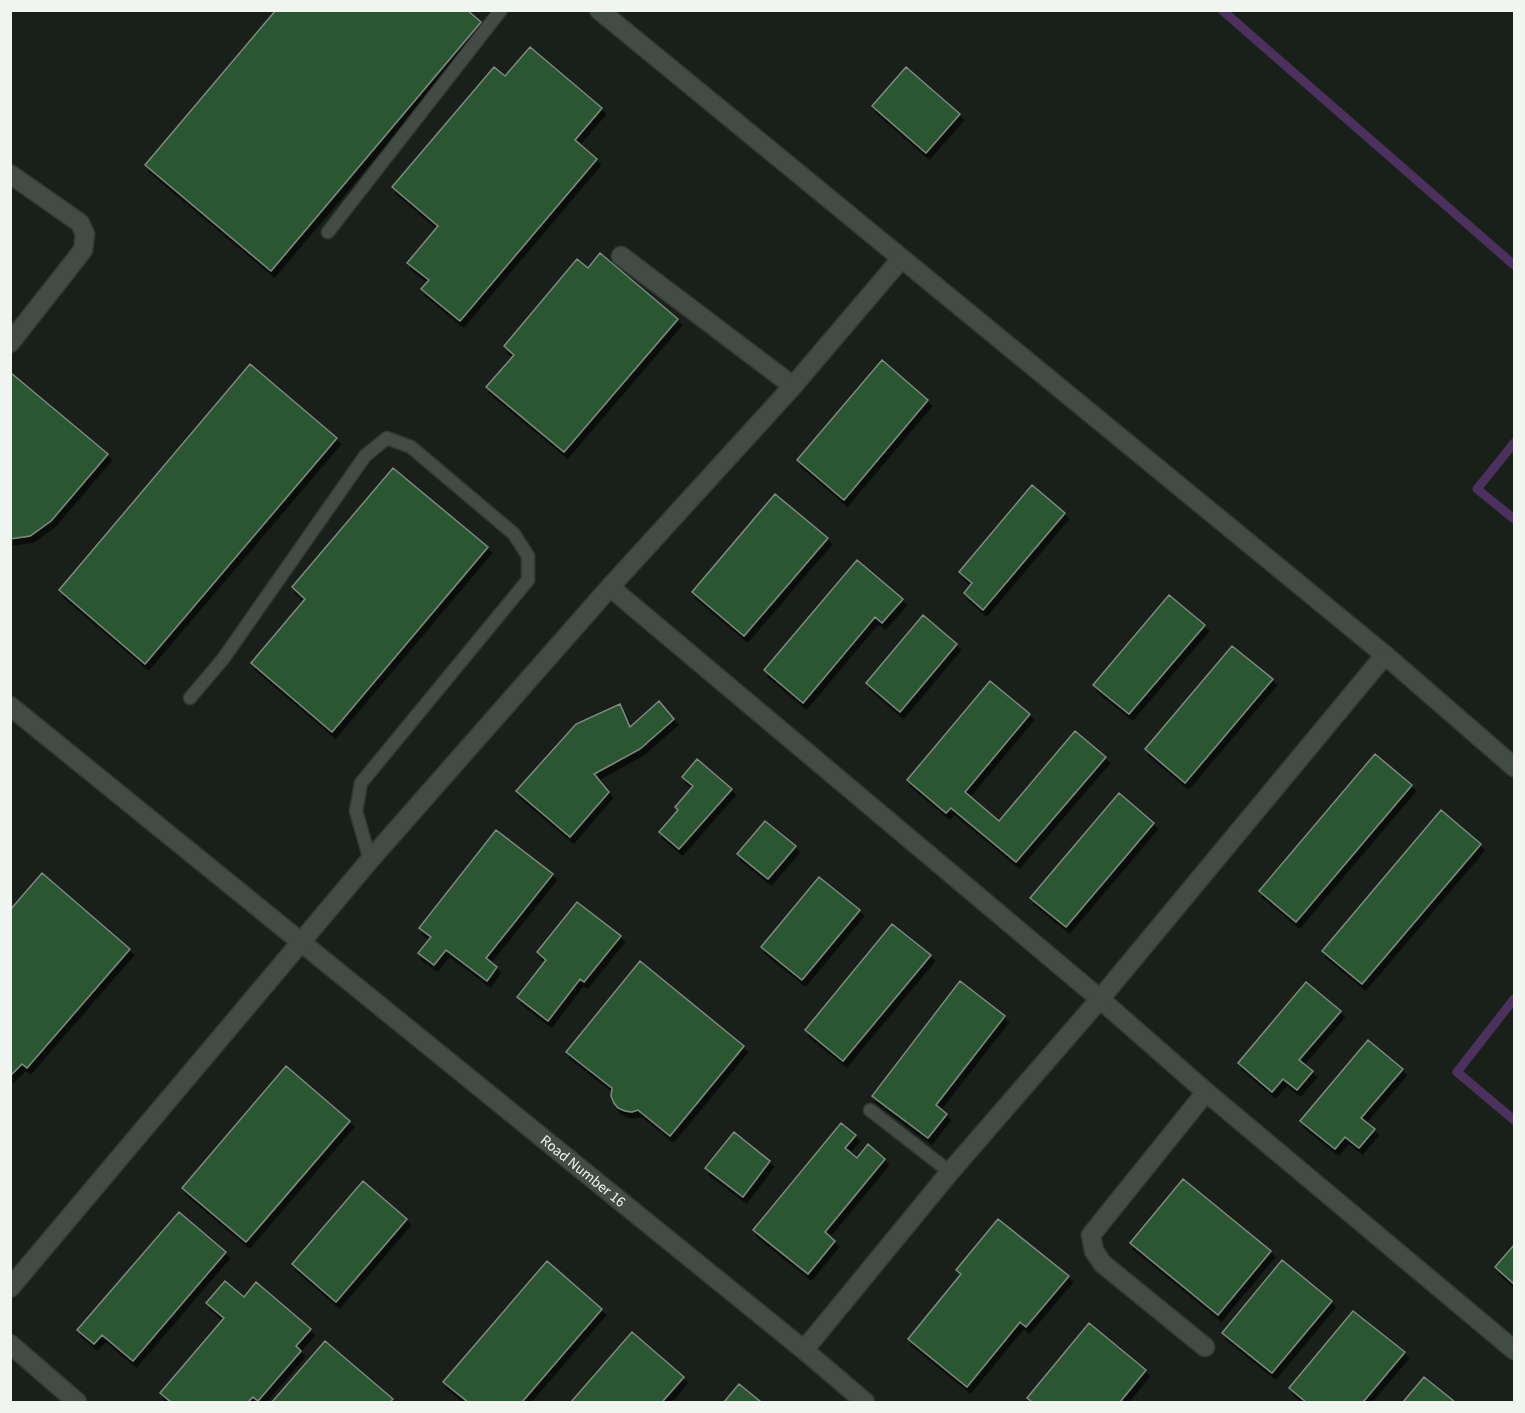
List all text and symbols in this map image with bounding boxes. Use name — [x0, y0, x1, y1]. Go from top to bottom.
street label: Road Number 16 — [536, 1130, 630, 1212]

